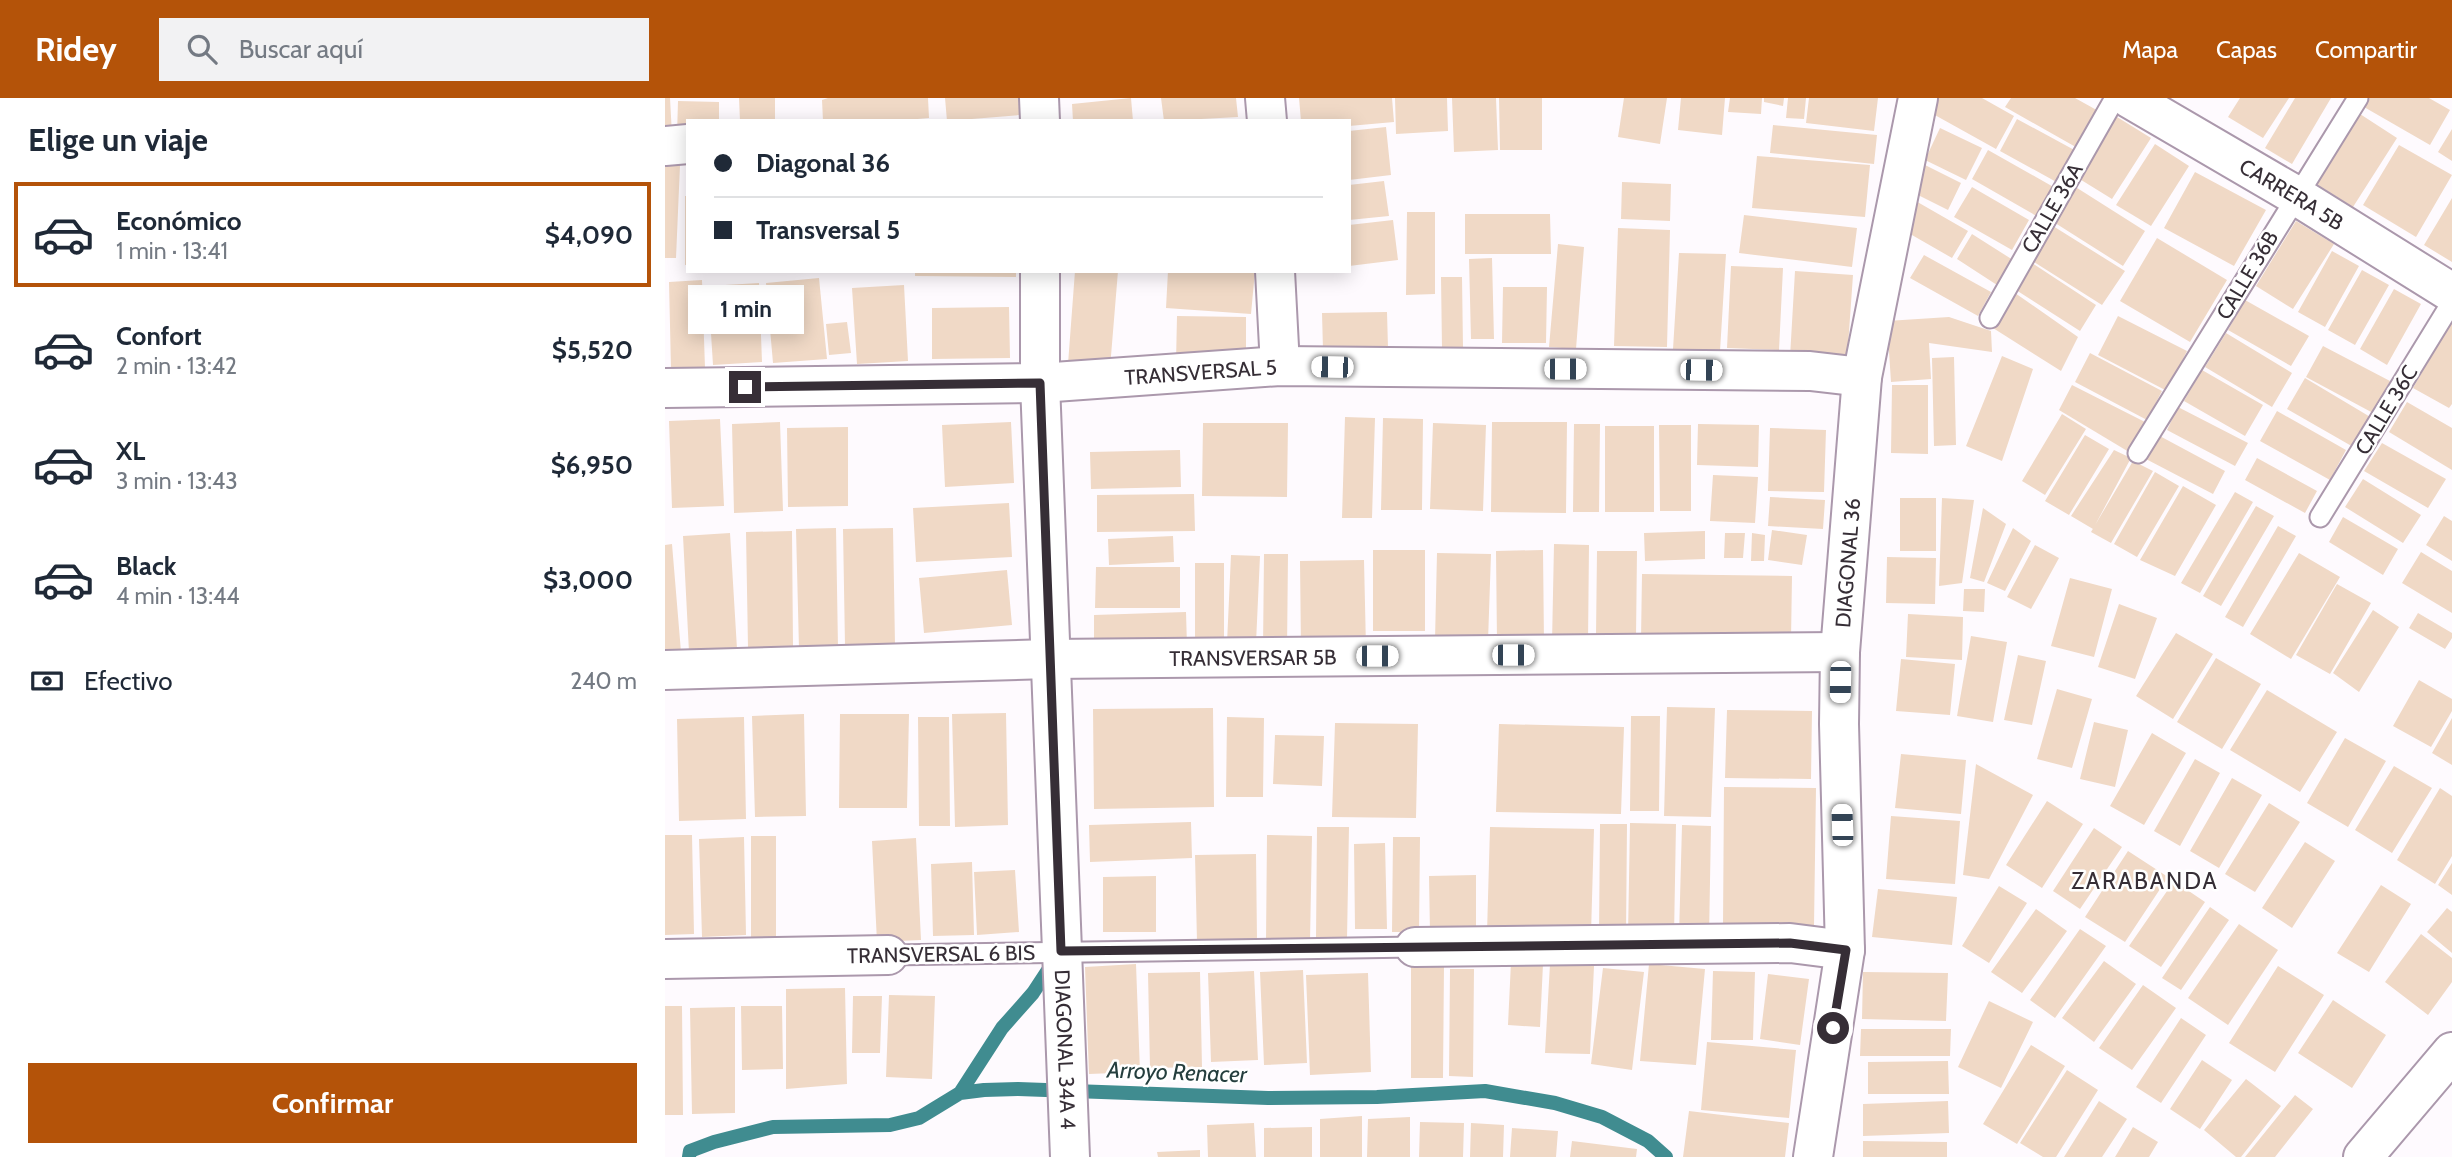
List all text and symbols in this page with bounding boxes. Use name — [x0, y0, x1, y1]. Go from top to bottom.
search box — [159, 18, 649, 81]
text: Ridey — [35, 29, 117, 69]
icon: search — [183, 30, 221, 68]
text: Buscar aquí — [239, 33, 363, 65]
text: Mapa — [2122, 35, 2178, 64]
text: Capas — [2216, 35, 2277, 64]
text: Compartir — [2315, 35, 2417, 64]
text: Elige un viaje — [28, 120, 208, 159]
text: Diagonal 36 — [756, 147, 890, 179]
street label: CARRERA 5B — [2235, 153, 2349, 235]
street label: CALLE 36A — [2016, 159, 2088, 257]
icon: car — [32, 203, 95, 266]
text: Económico — [116, 205, 242, 237]
text: Transversal 5 — [756, 214, 900, 246]
text: $4,090 — [545, 219, 633, 251]
street label: CALLE 36B — [2211, 226, 2283, 324]
text: 1 min · 13:41 — [116, 237, 228, 265]
callout: 1 min — [687, 286, 803, 334]
text: 1 min — [720, 295, 772, 323]
icon: car — [32, 318, 95, 381]
text: Confort — [116, 320, 202, 352]
text: $5,520 — [552, 334, 633, 366]
text: 2 min · 13:42 — [116, 352, 237, 380]
street label: TRANSVERSAL 5 — [1123, 354, 1278, 389]
car — [1311, 356, 1354, 378]
car — [1545, 359, 1587, 380]
car — [1680, 359, 1723, 381]
street label: CALLE 36C — [2350, 361, 2422, 459]
route end — [729, 371, 761, 403]
icon: car — [32, 433, 95, 496]
text: XL — [116, 435, 145, 467]
text: $6,950 — [551, 449, 633, 481]
text: 3 min · 13:43 — [116, 467, 238, 495]
street label: DIAGONAL 36 — [1829, 497, 1865, 629]
icon: car — [32, 548, 95, 611]
text: Black — [116, 550, 176, 582]
text: $3,000 — [543, 564, 633, 596]
text: 4 min · 13:44 — [116, 582, 240, 610]
street label: TRANSVERSAR 5B — [1169, 644, 1337, 670]
car — [1493, 645, 1535, 666]
car — [1357, 646, 1399, 667]
car — [1830, 661, 1851, 703]
icon: cash — [28, 662, 66, 700]
text: Efectivo — [84, 665, 173, 697]
text: 240 m — [570, 667, 637, 695]
car — [1831, 804, 1854, 846]
district label: ZARABANDA — [2071, 867, 2219, 895]
street label: TRANSVERSAL 6 BIS — [847, 940, 1035, 968]
street label: DIAGONAL 34A 4 — [1050, 969, 1081, 1130]
route start — [1817, 1012, 1849, 1044]
water label: Arroyo Renacer — [1106, 1056, 1248, 1088]
button: Confirmar — [28, 1063, 637, 1143]

